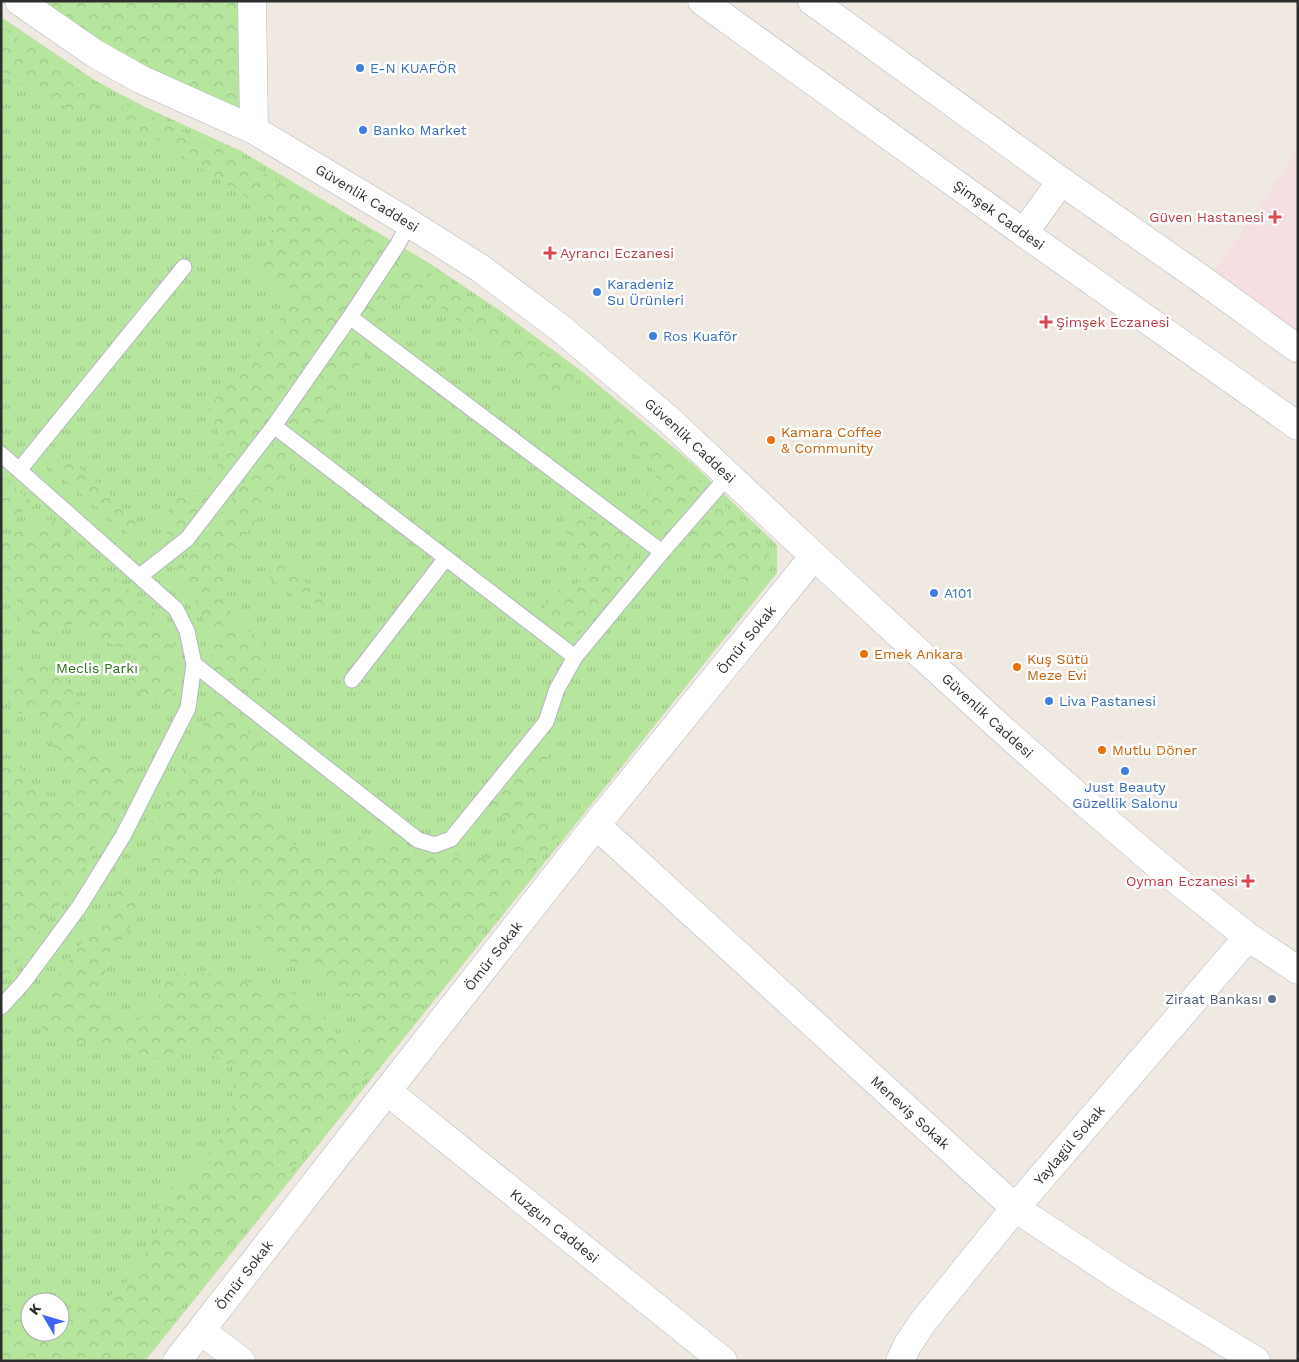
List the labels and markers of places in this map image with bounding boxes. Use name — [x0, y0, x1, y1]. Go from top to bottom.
place label: E-N KUAFÖR — [370, 60, 457, 76]
marker: E-N KUAFÖR — [354, 62, 366, 74]
place label: Banko Market — [373, 122, 467, 138]
marker: Banko Market — [357, 124, 369, 136]
place label: Güven Hastanesi — [1149, 209, 1264, 225]
marker: Güven Hastanesi — [1268, 210, 1282, 224]
place label: Ayrancı Eczanesi — [560, 245, 674, 261]
marker: Ayrancı Eczanesi — [544, 247, 556, 259]
place label: Karadeniz Su Ürünleri — [607, 276, 684, 308]
marker: Karadeniz Su Ürünleri — [591, 286, 603, 298]
place label: Şimşek Eczanesi — [1056, 314, 1170, 330]
marker: Şimşek Eczanesi — [1040, 316, 1052, 328]
place label: Ros Kuaför — [663, 328, 738, 344]
marker: Ros Kuaför — [647, 330, 659, 342]
place label: Kamara Coffee & Community — [781, 424, 882, 456]
marker: Kamara Coffee & Community — [765, 434, 777, 446]
place label: A101 — [944, 585, 972, 601]
marker: A101 — [928, 587, 940, 599]
place label: Emek Ankara — [874, 646, 963, 662]
marker: Emek Ankara — [858, 648, 870, 660]
place label: Kuş Sütü Meze Evi — [1027, 651, 1089, 683]
marker: Kuş Sütü Meze Evi — [1011, 661, 1023, 673]
place label: Liva Pastanesi — [1059, 693, 1156, 709]
marker: Liva Pastanesi — [1043, 695, 1055, 707]
place label: Mutlu Döner — [1112, 742, 1197, 758]
marker: Mutlu Döner — [1096, 744, 1108, 756]
marker: Just Beauty Güzellik Salonu — [1119, 765, 1131, 777]
place label: Just Beauty Güzellik Salonu — [1072, 779, 1178, 811]
place label: Oyman Eczanesi — [1126, 873, 1238, 889]
marker: Oyman Eczanesi — [1242, 875, 1254, 887]
place label: Ziraat Bankası — [1165, 991, 1262, 1007]
marker: Ziraat Bankası — [1266, 993, 1278, 1005]

